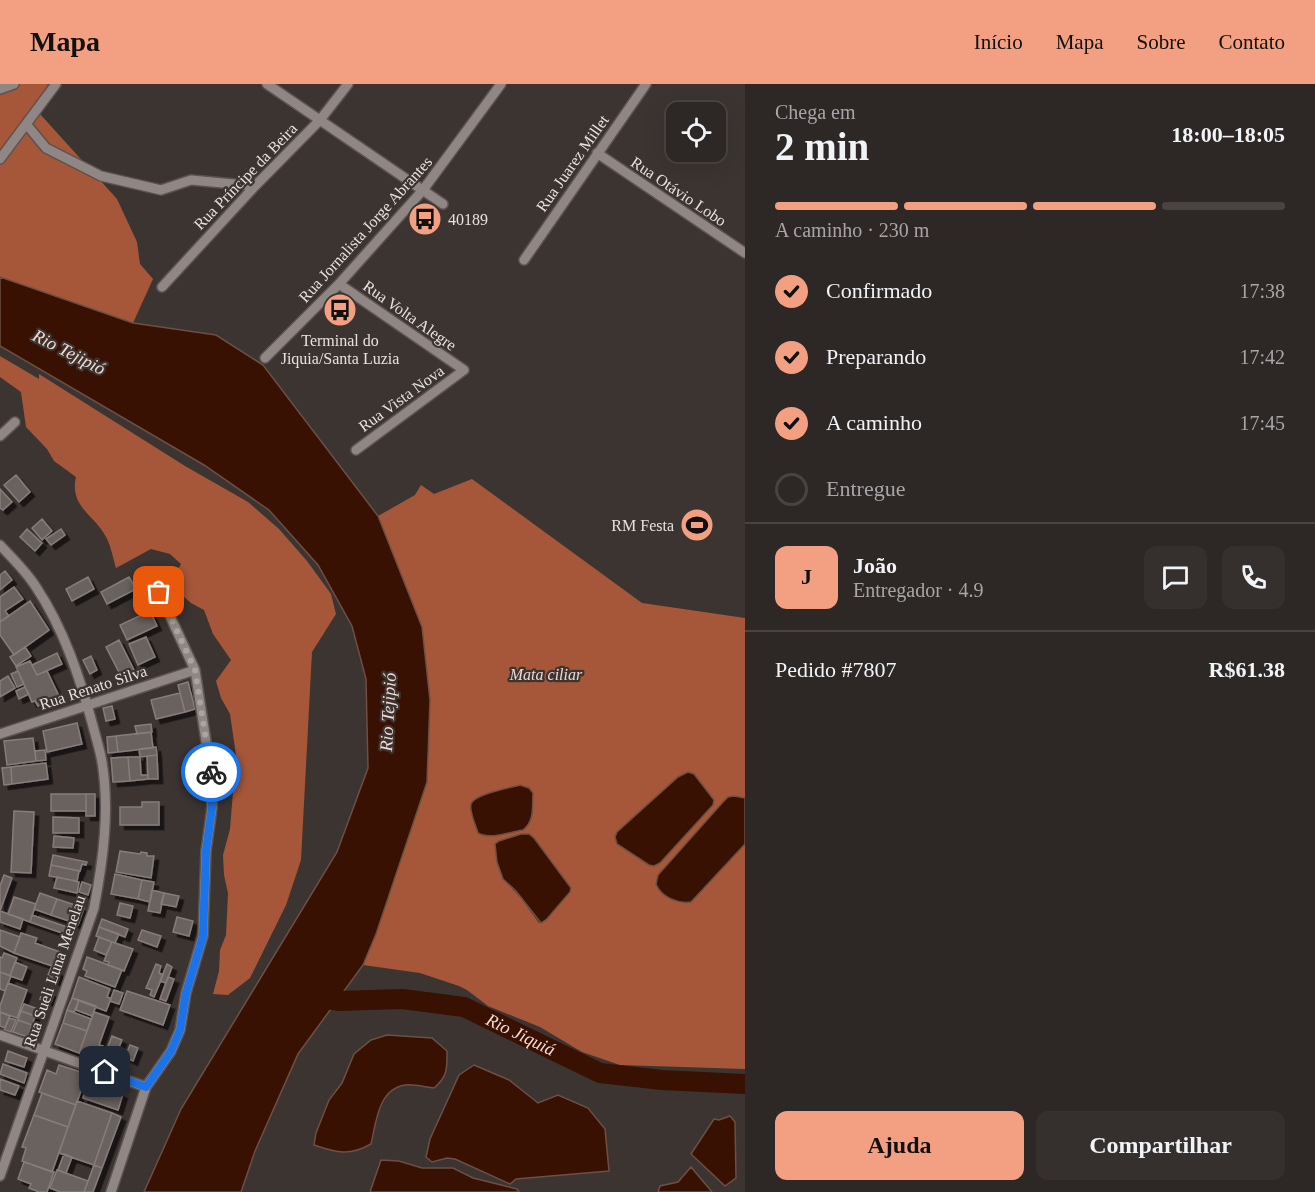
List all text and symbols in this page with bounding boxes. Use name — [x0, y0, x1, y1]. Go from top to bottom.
text: Mapa — [30, 26, 100, 57]
text: Início — [974, 30, 1023, 54]
text: Mapa — [1056, 30, 1104, 54]
text: Sobre — [1137, 30, 1186, 54]
text: Contato — [1219, 30, 1285, 54]
text: Chega em — [775, 101, 856, 123]
map controls — [666, 102, 726, 162]
button: locate — [666, 102, 726, 162]
street label: Rua Juarez Millet — [533, 111, 612, 215]
street label: Rua Príncipe da Beira — [190, 120, 301, 234]
text: 18:00–18:05 — [1171, 122, 1285, 147]
text: 2 min — [775, 125, 869, 168]
street label: Rua Jornalista Jorge Abrantes — [295, 153, 436, 306]
street label: Rua Otávio Lobo — [628, 153, 730, 230]
bus stop icon: 40189 — [407, 201, 443, 237]
place label: 40189 — [448, 211, 488, 228]
text: A caminho · 230 m — [775, 219, 929, 241]
icon: check — [775, 275, 808, 308]
street label: Rua Volta Alegre — [359, 277, 459, 355]
text: Confirmado — [826, 278, 932, 303]
text: 17:38 — [1239, 280, 1285, 302]
bus stop icon: Terminal do Jiquia/Santa Luzia — [322, 292, 358, 328]
water label: Rio Tejipió — [28, 325, 109, 379]
place label: Terminal do Jiquia/Santa Luzia — [281, 332, 399, 368]
icon: check — [775, 341, 808, 374]
text: Preparando — [826, 344, 926, 369]
text: 17:42 — [1239, 346, 1285, 368]
street label: Rua Vista Nova — [355, 362, 447, 435]
icon: check — [775, 407, 808, 440]
text: A caminho — [826, 410, 922, 435]
text: 17:45 — [1239, 412, 1285, 434]
text: Entregue — [826, 476, 905, 501]
sports icon: RM Festa — [679, 507, 715, 543]
place label: RM Festa — [611, 517, 674, 534]
button: chat — [1144, 546, 1207, 609]
button: phone — [1222, 546, 1285, 609]
text: João — [853, 553, 897, 578]
text: J — [801, 564, 812, 589]
pin — [133, 566, 184, 617]
icon: bag — [142, 575, 175, 608]
text: Entregador · 4.9 — [853, 579, 984, 601]
text: Pedido #7807 — [775, 657, 897, 682]
text: R$61.38 — [1209, 657, 1285, 682]
street label: Rua Renato Silva — [37, 662, 149, 713]
park label: Mata ciliar — [509, 666, 583, 683]
water label: Rio Tejipió — [376, 672, 400, 753]
courier — [181, 742, 241, 802]
icon: bike — [195, 756, 228, 789]
street label: Rua Sueli Luna Menelau — [20, 893, 88, 1049]
water label: Rio Jiquiá — [482, 1009, 559, 1060]
pin — [79, 1046, 130, 1097]
icon: home — [88, 1055, 121, 1088]
button: Ajuda — [775, 1111, 1024, 1180]
button: Compartilhar — [1036, 1111, 1285, 1180]

